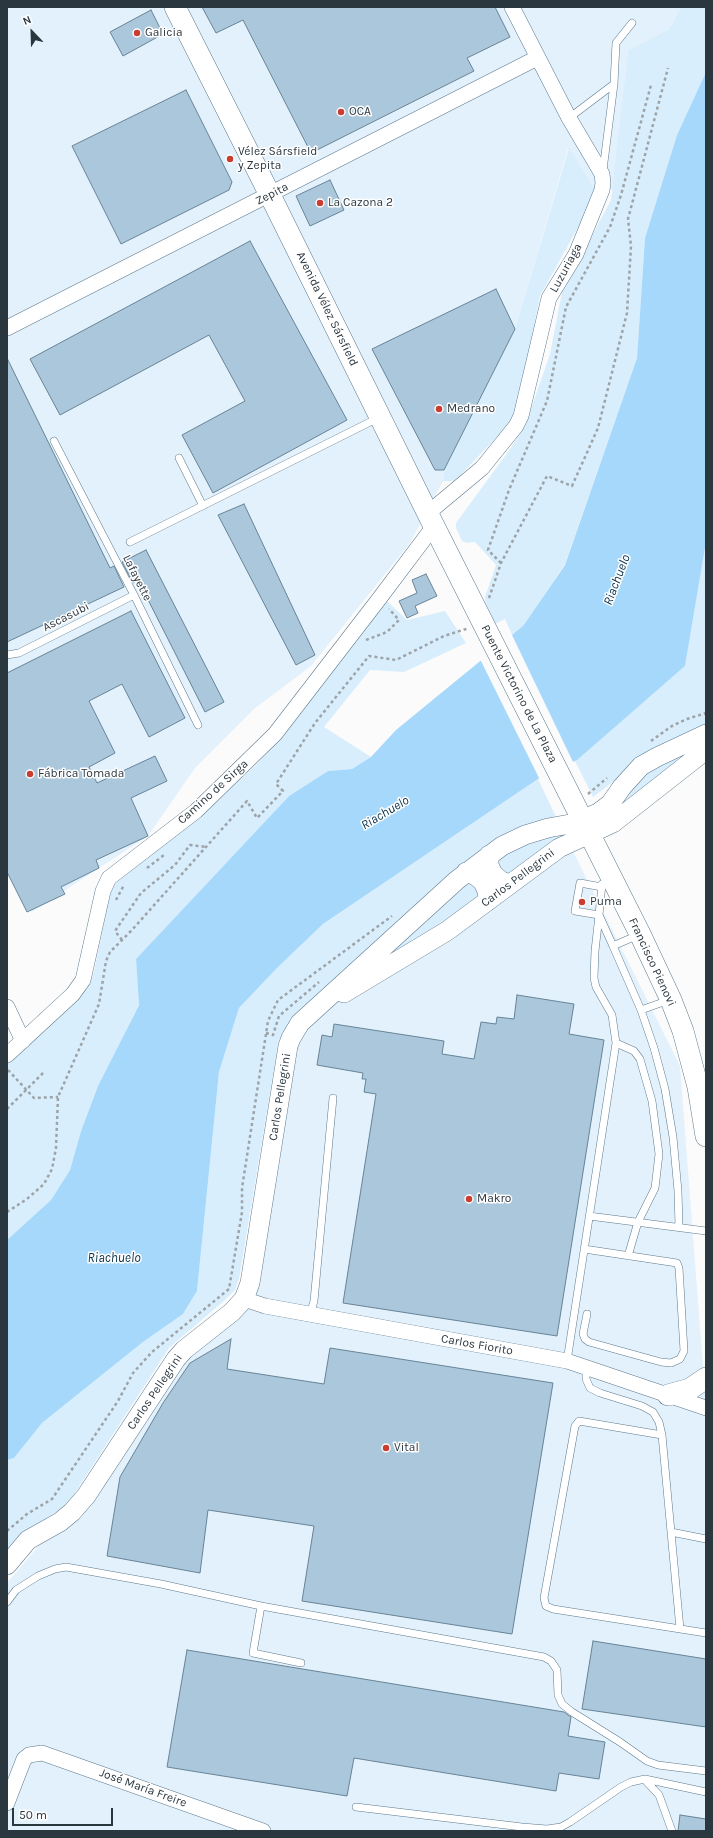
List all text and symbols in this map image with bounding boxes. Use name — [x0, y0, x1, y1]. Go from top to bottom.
north arrow — [12, 12, 52, 52]
text: N — [21, 13, 33, 28]
place label: Galicia — [145, 26, 183, 40]
marker: Galicia — [132, 28, 142, 38]
place label: OCA — [349, 105, 371, 119]
marker: OCA — [336, 107, 346, 117]
place label: Vélez Sársfield y Zepita — [238, 145, 317, 173]
marker: Vélez Sársfield y Zepita — [225, 154, 235, 164]
street label: Zepita — [253, 180, 291, 208]
place label: La Cazona 2 — [328, 196, 393, 210]
marker: La Cazona 2 — [315, 198, 325, 208]
street label: Luzuriaga — [547, 241, 585, 295]
street label: Avenida Vélez Sársfield — [293, 249, 361, 369]
place label: Medrano — [447, 402, 495, 416]
marker: Medrano — [434, 404, 444, 414]
water label: Riachuelo — [600, 552, 634, 608]
street label: Lafayette — [119, 553, 155, 603]
street label: Ascasubi — [40, 599, 92, 635]
street label: Puente Victorino de La Plaza — [478, 623, 560, 765]
street label: Camino de Sirga — [175, 757, 251, 827]
place label: Fábrica Tomada — [38, 767, 124, 781]
marker: Fábrica Tomada — [25, 769, 35, 779]
water label: Riachuelo — [358, 793, 412, 833]
street label: Carlos Pellegrini — [478, 846, 558, 910]
place label: Puma — [590, 895, 622, 909]
marker: Puma — [577, 897, 587, 907]
street label: Francisco Pienovi — [625, 915, 679, 1009]
street label: Carlos Pellegrini — [266, 1052, 294, 1142]
place label: Makro — [477, 1192, 511, 1206]
marker: Makro — [464, 1194, 474, 1204]
water label: Riachuelo — [87, 1250, 141, 1266]
street label: Carlos Fiorito — [440, 1332, 514, 1358]
street label: Carlos Pellegrini — [124, 1351, 186, 1433]
place label: Vital — [394, 1441, 419, 1455]
marker: Vital — [381, 1443, 391, 1453]
street label: José María Freire — [97, 1766, 189, 1810]
scale bar — [14, 1800, 115, 1826]
text: 50 m — [19, 1808, 47, 1822]

